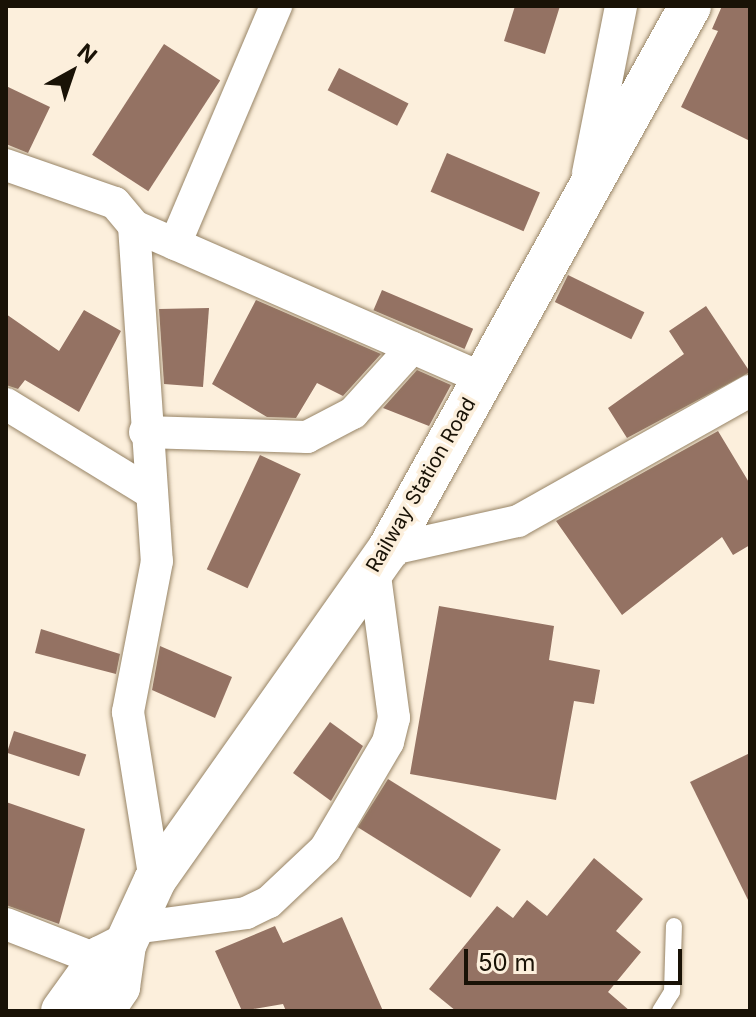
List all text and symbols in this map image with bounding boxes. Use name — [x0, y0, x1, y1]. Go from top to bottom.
north arrow — [32, 32, 112, 112]
text: N — [73, 38, 102, 69]
street label: Railway Station Road — [361, 393, 481, 577]
scale bar — [468, 933, 686, 983]
text: 50 m — [478, 948, 536, 977]

